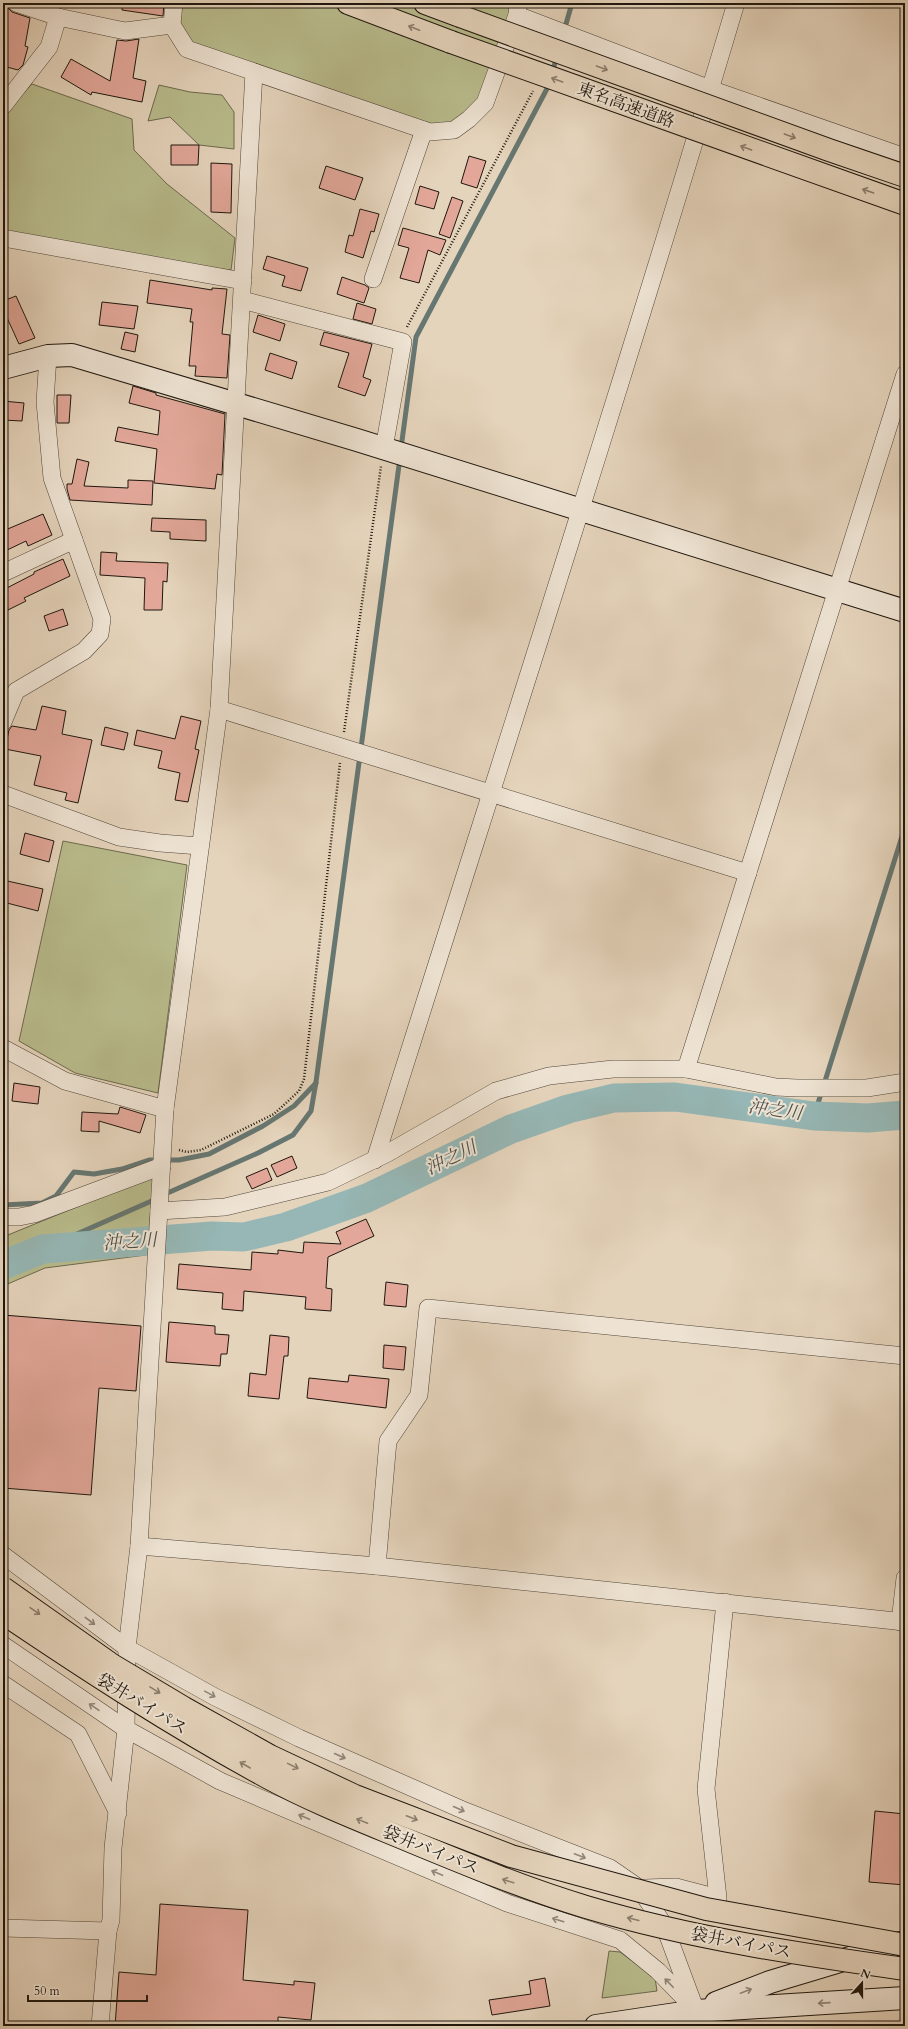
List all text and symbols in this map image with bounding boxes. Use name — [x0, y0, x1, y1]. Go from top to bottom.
one-way arrow — [409, 24, 421, 32]
one-way arrow — [596, 64, 608, 72]
one-way arrow — [552, 76, 564, 84]
street label: 東名高速道路 — [574, 77, 678, 133]
one-way arrow — [784, 132, 796, 140]
one-way arrow — [739, 144, 752, 151]
one-way arrow — [862, 187, 874, 195]
water label: 沖之川 — [747, 1094, 805, 1126]
water label: 沖之川 — [421, 1134, 483, 1181]
water label: 沖之川 — [102, 1228, 160, 1256]
one-way arrow — [29, 1607, 40, 1615]
one-way arrow — [85, 1616, 96, 1625]
street label: 袋井バイパス — [93, 1668, 191, 1740]
one-way arrow — [149, 1687, 161, 1695]
one-way arrow — [204, 1691, 216, 1699]
one-way arrow — [89, 1703, 100, 1711]
one-way arrow — [334, 1753, 346, 1760]
one-way arrow — [239, 1760, 251, 1768]
one-way arrow — [287, 1763, 299, 1770]
one-way arrow — [453, 1805, 465, 1813]
one-way arrow — [299, 1813, 311, 1820]
one-way arrow — [406, 1815, 418, 1823]
one-way arrow — [357, 1817, 369, 1825]
street label: 袋井バイパス — [380, 1820, 482, 1880]
one-way arrow — [573, 1853, 585, 1861]
one-way arrow — [431, 1869, 443, 1877]
one-way arrow — [502, 1877, 515, 1884]
one-way arrow — [627, 1914, 640, 1922]
one-way arrow — [552, 1916, 565, 1923]
street label: 袋井バイパス — [689, 1922, 793, 1964]
north arrow — [842, 1963, 882, 2003]
text: N — [858, 1965, 873, 1983]
scale bar — [28, 1977, 147, 2003]
one-way arrow — [664, 1978, 674, 1988]
text: 50 m — [34, 1983, 61, 1999]
one-way arrow — [739, 1987, 751, 1995]
one-way arrow — [818, 1999, 831, 2006]

